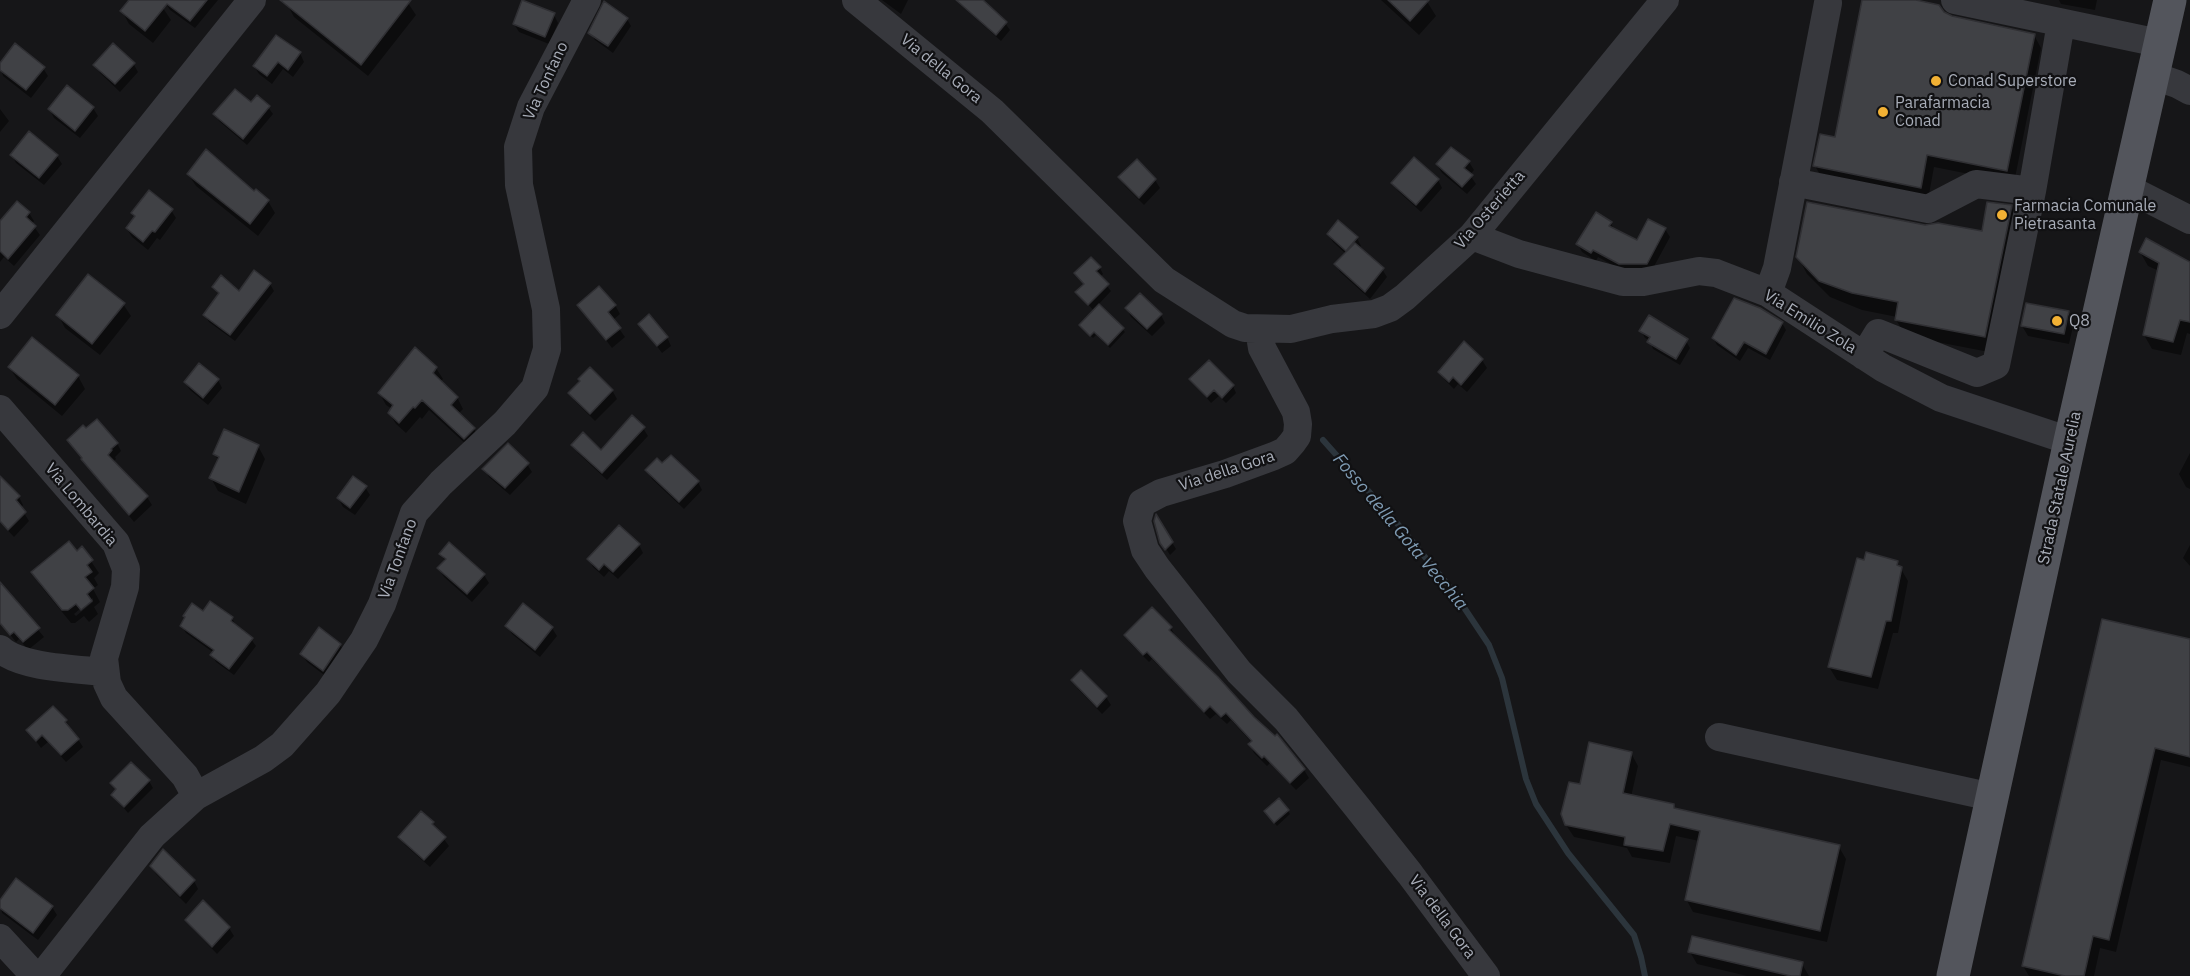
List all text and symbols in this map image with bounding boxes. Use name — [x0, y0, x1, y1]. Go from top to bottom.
street label: Via della Gora — [896, 30, 986, 108]
street label: Via Tonfano — [520, 39, 572, 123]
place label: Conad Superstore — [1948, 71, 2077, 91]
marker: Conad Superstore — [1929, 74, 1943, 88]
place label: Parafarmacia Conad — [1895, 93, 1990, 131]
marker: Parafarmacia Conad — [1876, 105, 1890, 119]
street label: Via Osterietta — [1451, 167, 1529, 253]
place label: Farmacia Comunale Pietrasanta — [2014, 196, 2156, 234]
marker: Farmacia Comunale Pietrasanta — [1995, 208, 2009, 222]
street label: Via Emilio Zola — [1760, 286, 1860, 358]
place label: Q8 — [2069, 311, 2090, 331]
marker: Q8 — [2050, 314, 2064, 328]
street label: Strada Statale Aurelia — [2034, 410, 2086, 566]
street label: Via della Gora — [1177, 446, 1277, 496]
water label: Fosso della Gota Vecchia — [1328, 449, 1472, 615]
street label: Via Lombardia — [41, 460, 121, 550]
street label: Via Tonfano — [375, 516, 421, 602]
street label: Via della Gora — [1404, 871, 1480, 963]

